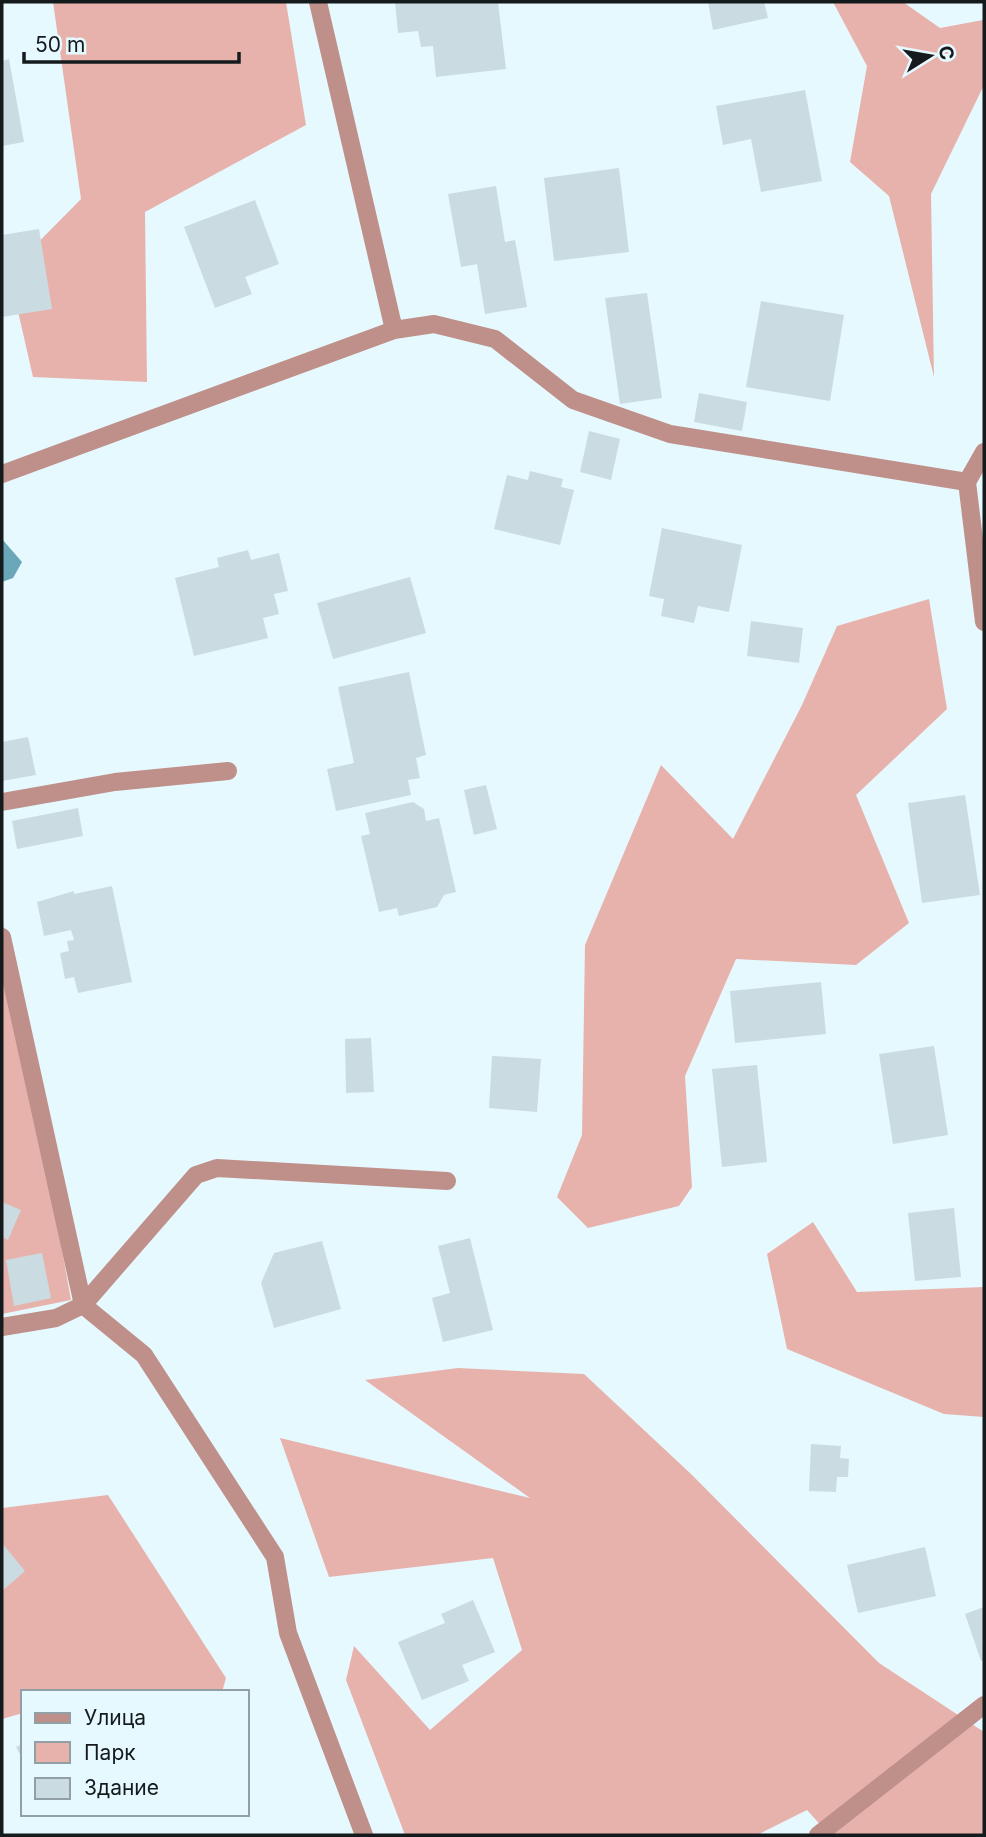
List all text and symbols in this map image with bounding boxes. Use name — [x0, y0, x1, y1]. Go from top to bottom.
scale bar — [24, 21, 240, 65]
north arrow — [895, 21, 965, 91]
text: 50 m — [35, 32, 85, 57]
text: С — [934, 44, 959, 62]
legend — [21, 1690, 248, 1816]
text: Улица — [84, 1705, 146, 1730]
text: Парк — [84, 1740, 136, 1765]
text: Здание — [84, 1775, 159, 1800]

